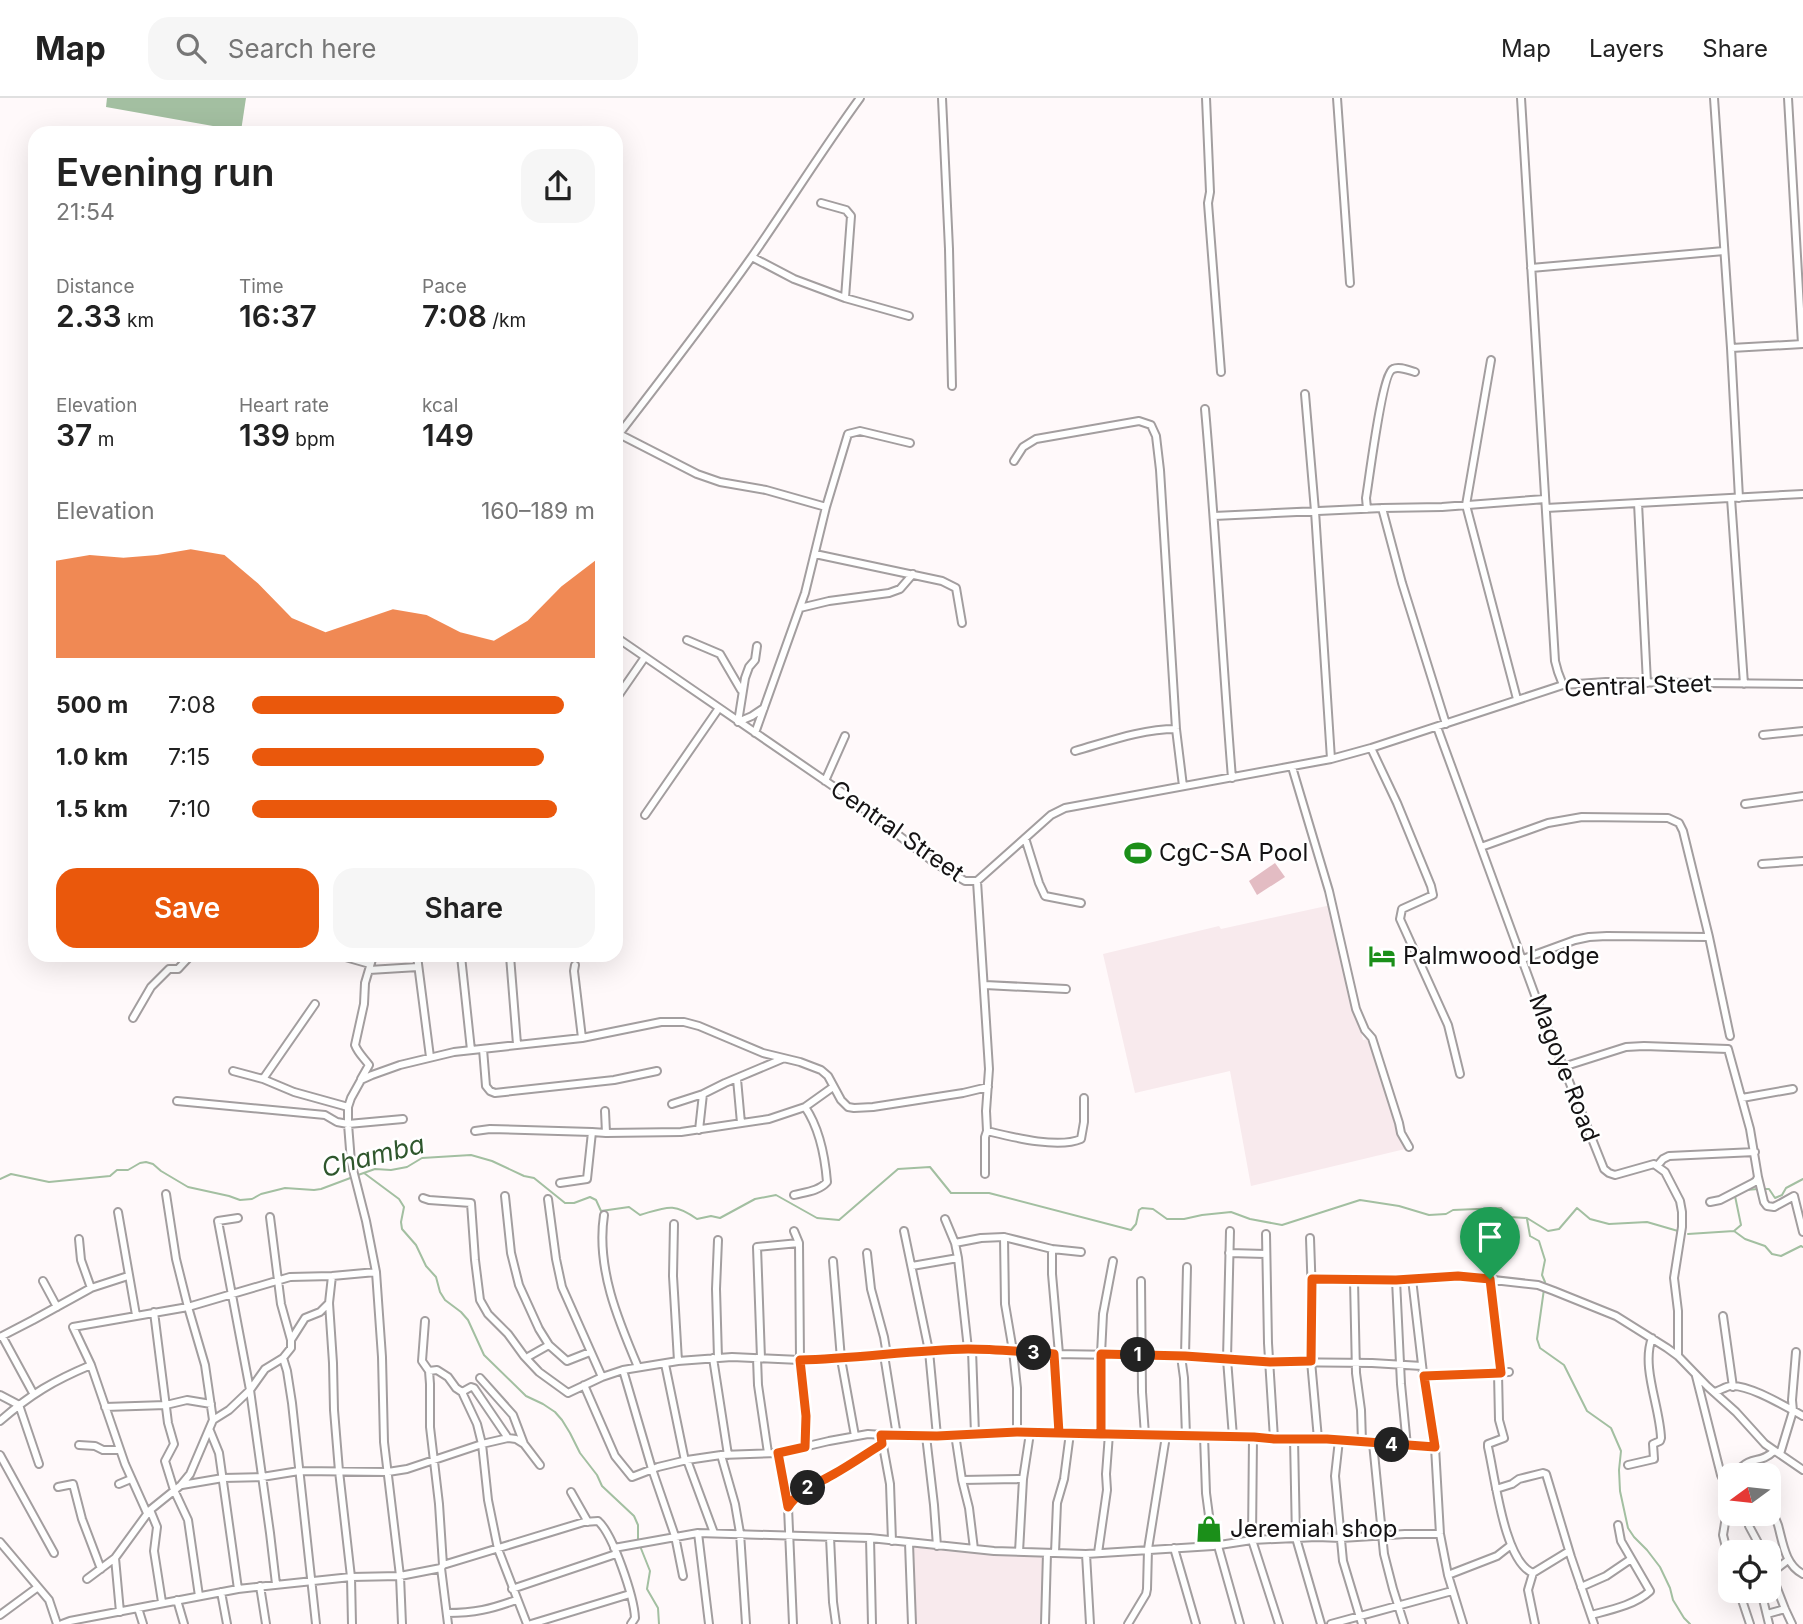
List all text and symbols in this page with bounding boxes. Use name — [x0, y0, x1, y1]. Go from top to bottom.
search box — [148, 17, 638, 80]
text: Map — [35, 28, 106, 68]
icon: search — [172, 29, 210, 67]
text: Search here — [228, 33, 376, 64]
text: Map — [1501, 34, 1551, 63]
text: Layers — [1589, 34, 1664, 63]
text: Share — [1702, 34, 1768, 63]
text: Evening run — [56, 149, 274, 195]
button: share — [521, 149, 595, 223]
text: 21:54 — [56, 198, 115, 226]
text: Distance — [56, 275, 134, 298]
text: Time — [239, 275, 284, 298]
text: Pace — [422, 275, 467, 298]
text: 2.33 — [56, 298, 122, 334]
text: 16:37 — [239, 298, 317, 334]
text: 7:08 — [422, 298, 487, 334]
text: km — [122, 309, 154, 332]
text: /km — [487, 309, 526, 332]
text: Elevation — [56, 394, 137, 417]
text: Heart rate — [239, 394, 329, 417]
text: kcal — [422, 394, 458, 417]
text: 37 — [56, 417, 92, 453]
text: 139 — [239, 417, 290, 453]
text: 149 — [422, 417, 474, 453]
text: m — [92, 428, 114, 451]
text: bpm — [290, 428, 335, 451]
text: Elevation — [56, 497, 155, 525]
text: 160–189 m — [481, 497, 595, 525]
street label: Central Steet — [1564, 668, 1712, 703]
text: 500 m — [56, 691, 128, 719]
text: 7:08 — [168, 691, 216, 719]
text: 1.0 km — [56, 743, 128, 771]
text: 7:15 — [168, 743, 210, 771]
street label: Central Street — [825, 774, 970, 887]
text: 1.5 km — [56, 795, 128, 823]
text: 7:10 — [168, 795, 211, 823]
sports icon: CgC-SA Pool — [1123, 838, 1153, 868]
place label: CgC-SA Pool — [1159, 838, 1308, 867]
button: Save — [56, 868, 319, 948]
button: Share — [333, 868, 595, 948]
hotel icon: Palmwood Lodge — [1367, 941, 1397, 971]
place label: Palmwood Lodge — [1403, 941, 1599, 970]
street label: Magoye Road — [1523, 990, 1606, 1146]
water label: Chamba — [318, 1128, 428, 1183]
pin — [1460, 1207, 1520, 1279]
icon: arrive — [1471, 1218, 1509, 1256]
pin: 3 — [1016, 1336, 1052, 1370]
pin: 1 — [1120, 1338, 1156, 1372]
text: 3 — [1027, 1341, 1040, 1364]
text: 1 — [1133, 1343, 1142, 1366]
pin: 4 — [1374, 1428, 1410, 1462]
text: 4 — [1385, 1433, 1398, 1456]
north arrow — [1718, 1463, 1782, 1526]
map controls — [1718, 1463, 1781, 1603]
pin: 2 — [790, 1470, 826, 1506]
text: 2 — [802, 1476, 813, 1499]
shop icon: Jeremiah shop — [1194, 1514, 1224, 1544]
place label: Jeremiah shop — [1230, 1514, 1398, 1543]
button: locate — [1718, 1540, 1781, 1603]

